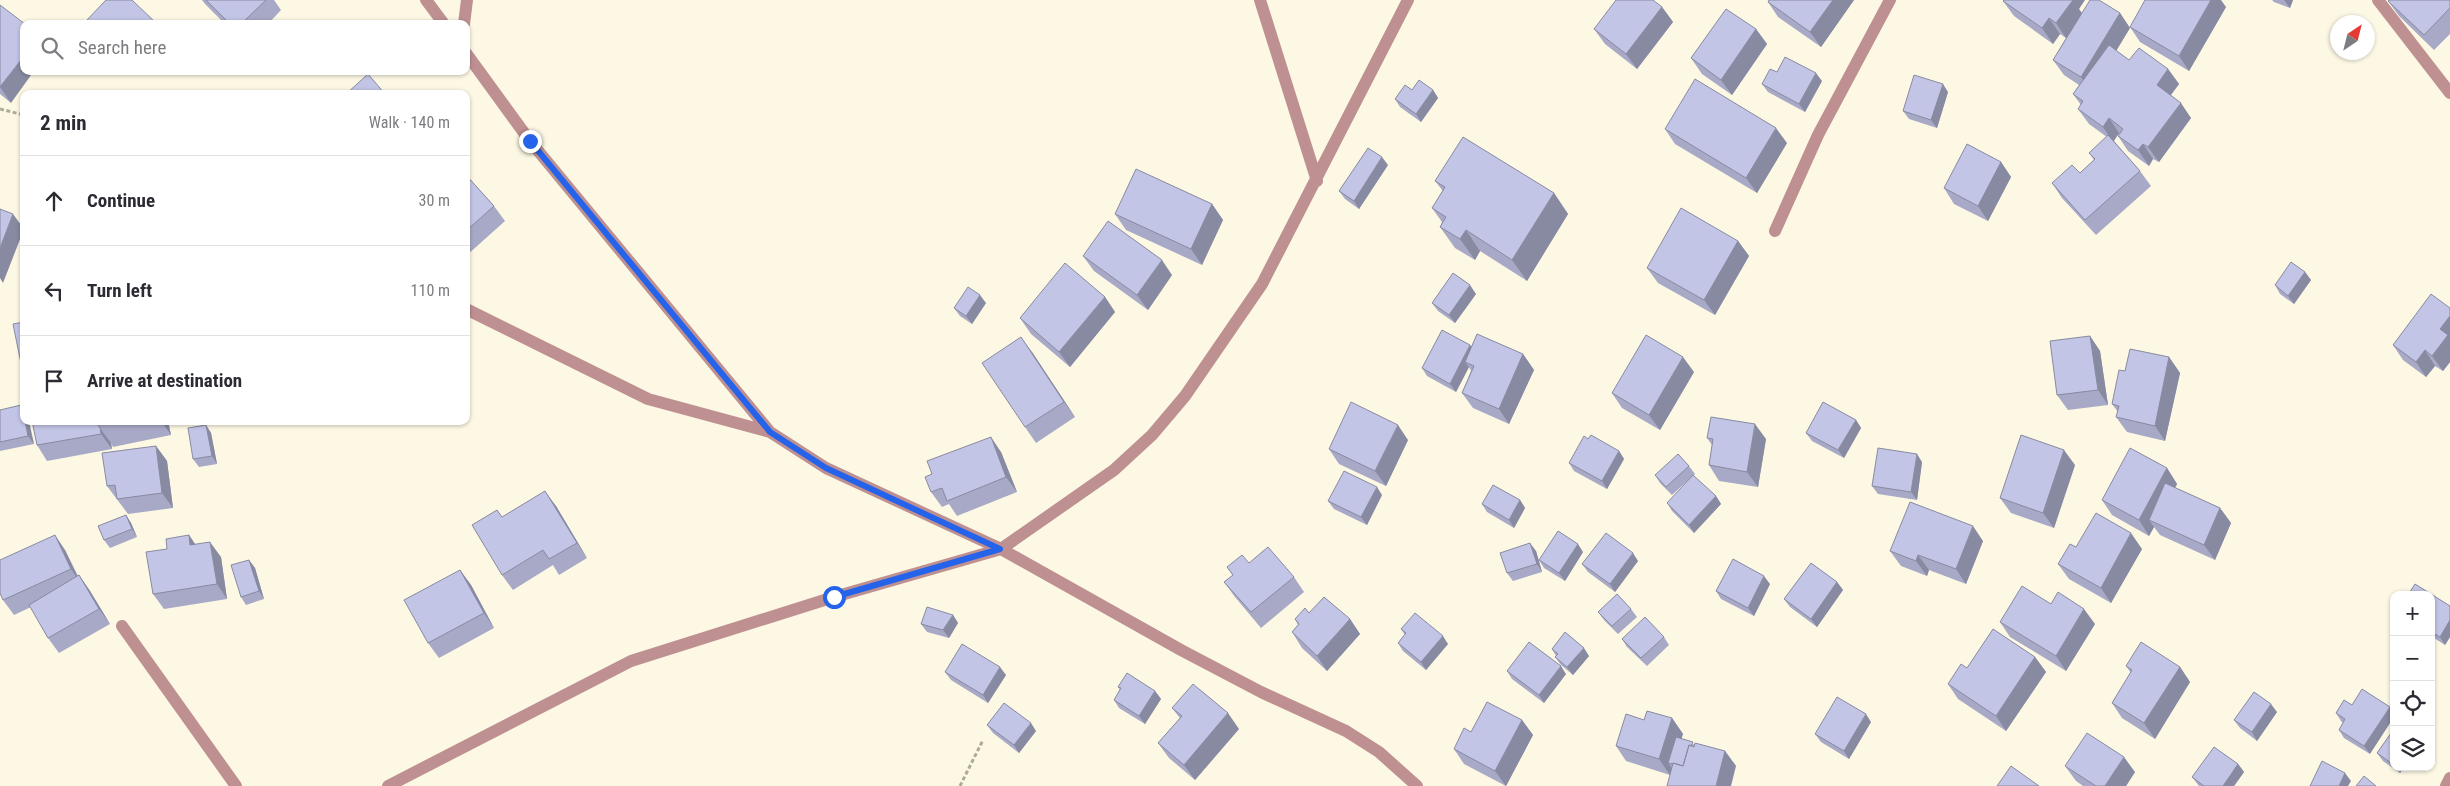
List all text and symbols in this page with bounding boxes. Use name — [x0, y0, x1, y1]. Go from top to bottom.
north arrow — [2330, 15, 2375, 60]
search box — [20, 20, 470, 75]
icon: search — [38, 34, 66, 62]
text: Search here — [78, 36, 166, 59]
text: 2 min — [40, 111, 87, 135]
text: Walk · 140 m — [369, 113, 450, 132]
route end — [519, 130, 542, 153]
icon: ahead — [40, 187, 68, 215]
text: Continue — [87, 189, 155, 212]
text: 30 m — [418, 191, 450, 210]
icon: left — [40, 277, 68, 305]
text: Turn left — [87, 279, 152, 302]
text: 110 m — [411, 281, 450, 300]
icon: arrive — [40, 367, 68, 395]
text: Arrive at destination — [87, 369, 242, 392]
route start — [823, 586, 846, 609]
map controls — [2390, 591, 2435, 771]
button: + — [2390, 591, 2435, 636]
button: − — [2390, 636, 2435, 681]
button: locate — [2390, 681, 2435, 726]
button: layers — [2390, 726, 2435, 771]

